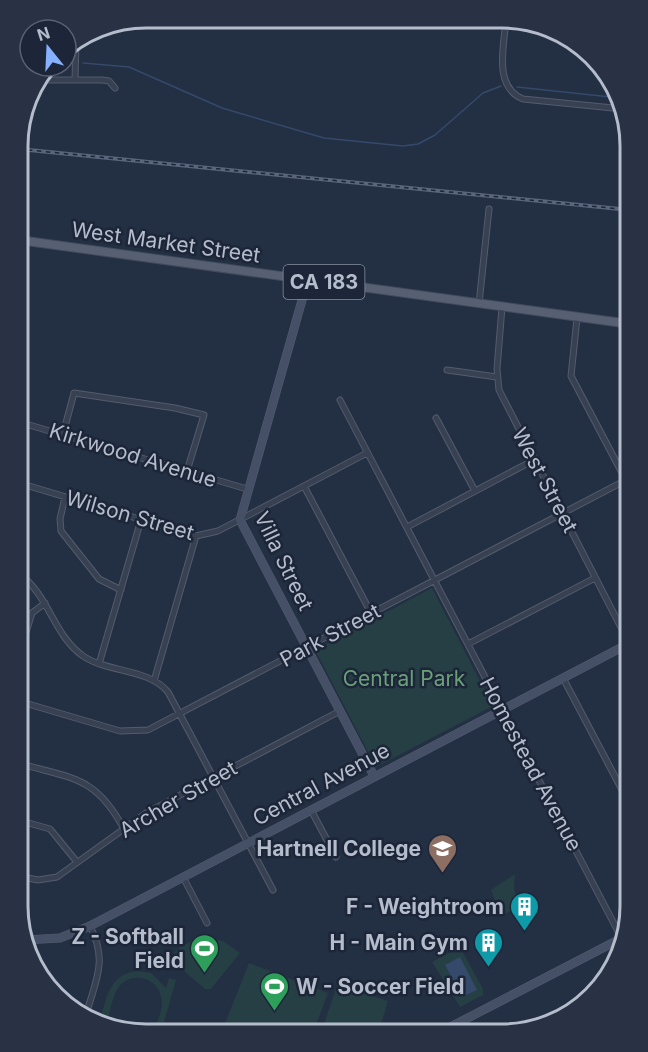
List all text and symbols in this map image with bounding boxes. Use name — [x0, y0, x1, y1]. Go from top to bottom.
north arrow — [18, 18, 78, 78]
text: N — [34, 22, 52, 45]
street label: West Market Street — [70, 216, 262, 268]
road number: CA 183 — [284, 265, 364, 299]
street label: Kirkwood Avenue — [46, 418, 220, 492]
street label: West Street — [507, 423, 583, 537]
street label: Wilson Street — [63, 485, 197, 545]
street label: Villa Street — [249, 508, 319, 615]
street label: Park Street — [276, 598, 385, 672]
park label: Central Park — [343, 666, 466, 691]
street label: Homestead Avenue — [475, 673, 587, 855]
street label: Central Avenue — [248, 737, 394, 831]
street label: Archer Street — [115, 755, 241, 843]
school or university icon: Hartnell College — [426, 832, 458, 874]
place label: Hartnell College — [256, 836, 421, 861]
building icon: F - Weightroom — [509, 890, 541, 932]
place label: F - Weightroom — [346, 894, 504, 919]
place label: Z - Softball Field — [71, 924, 184, 973]
building icon: H - Main Gym — [473, 926, 505, 968]
place label: H - Main Gym — [329, 930, 468, 955]
sports icon: Z - Softball Field — [189, 932, 221, 974]
sports icon: W - Soccer Field — [259, 970, 291, 1012]
place label: W - Soccer Field — [296, 974, 464, 999]

